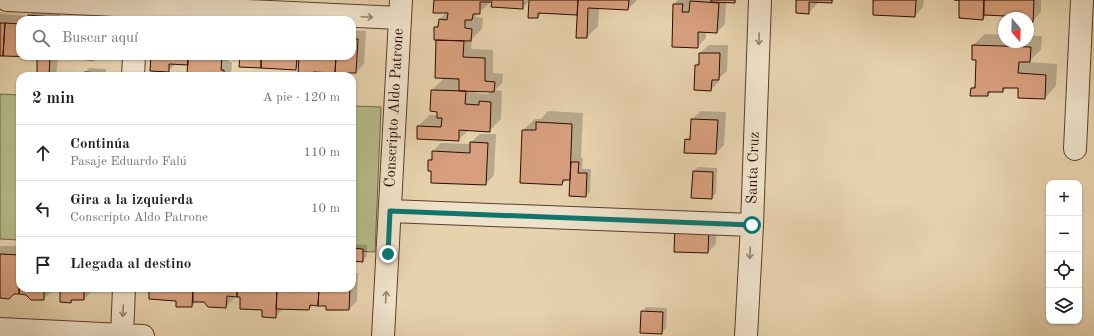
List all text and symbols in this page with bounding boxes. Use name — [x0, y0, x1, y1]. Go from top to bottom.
north arrow — [998, 12, 1034, 48]
one-way arrow — [360, 13, 373, 20]
search box — [16, 16, 356, 60]
icon: search — [30, 27, 52, 49]
street label: Conscripto Aldo Patrone — [383, 28, 407, 188]
text: Buscar aquí — [62, 31, 138, 46]
one-way arrow — [755, 32, 762, 45]
text: 2 min — [32, 90, 75, 107]
text: A pie · 120 m — [263, 91, 340, 104]
street label: Santa Cruz — [745, 132, 763, 204]
text: Continúa — [70, 137, 130, 152]
icon: ahead — [32, 142, 54, 164]
text: 110 m — [303, 146, 340, 159]
text: Pasaje Eduardo Falú — [70, 155, 187, 168]
map controls — [1046, 180, 1082, 324]
button: + — [1046, 180, 1082, 216]
text: Gira a la izquierda — [70, 193, 193, 208]
icon: left — [32, 198, 54, 220]
text: 10 m — [311, 202, 340, 215]
text: Conscripto Aldo Patrone — [70, 211, 208, 224]
route start — [743, 216, 761, 234]
button: − — [1046, 216, 1082, 252]
route end — [379, 245, 397, 263]
one-way arrow — [746, 246, 754, 259]
button: locate — [1046, 252, 1082, 288]
icon: arrive — [32, 254, 54, 276]
text: Llegada al destino — [70, 257, 191, 272]
button: layers — [1046, 288, 1082, 324]
one-way arrow — [382, 291, 389, 304]
one-way arrow — [119, 305, 126, 318]

